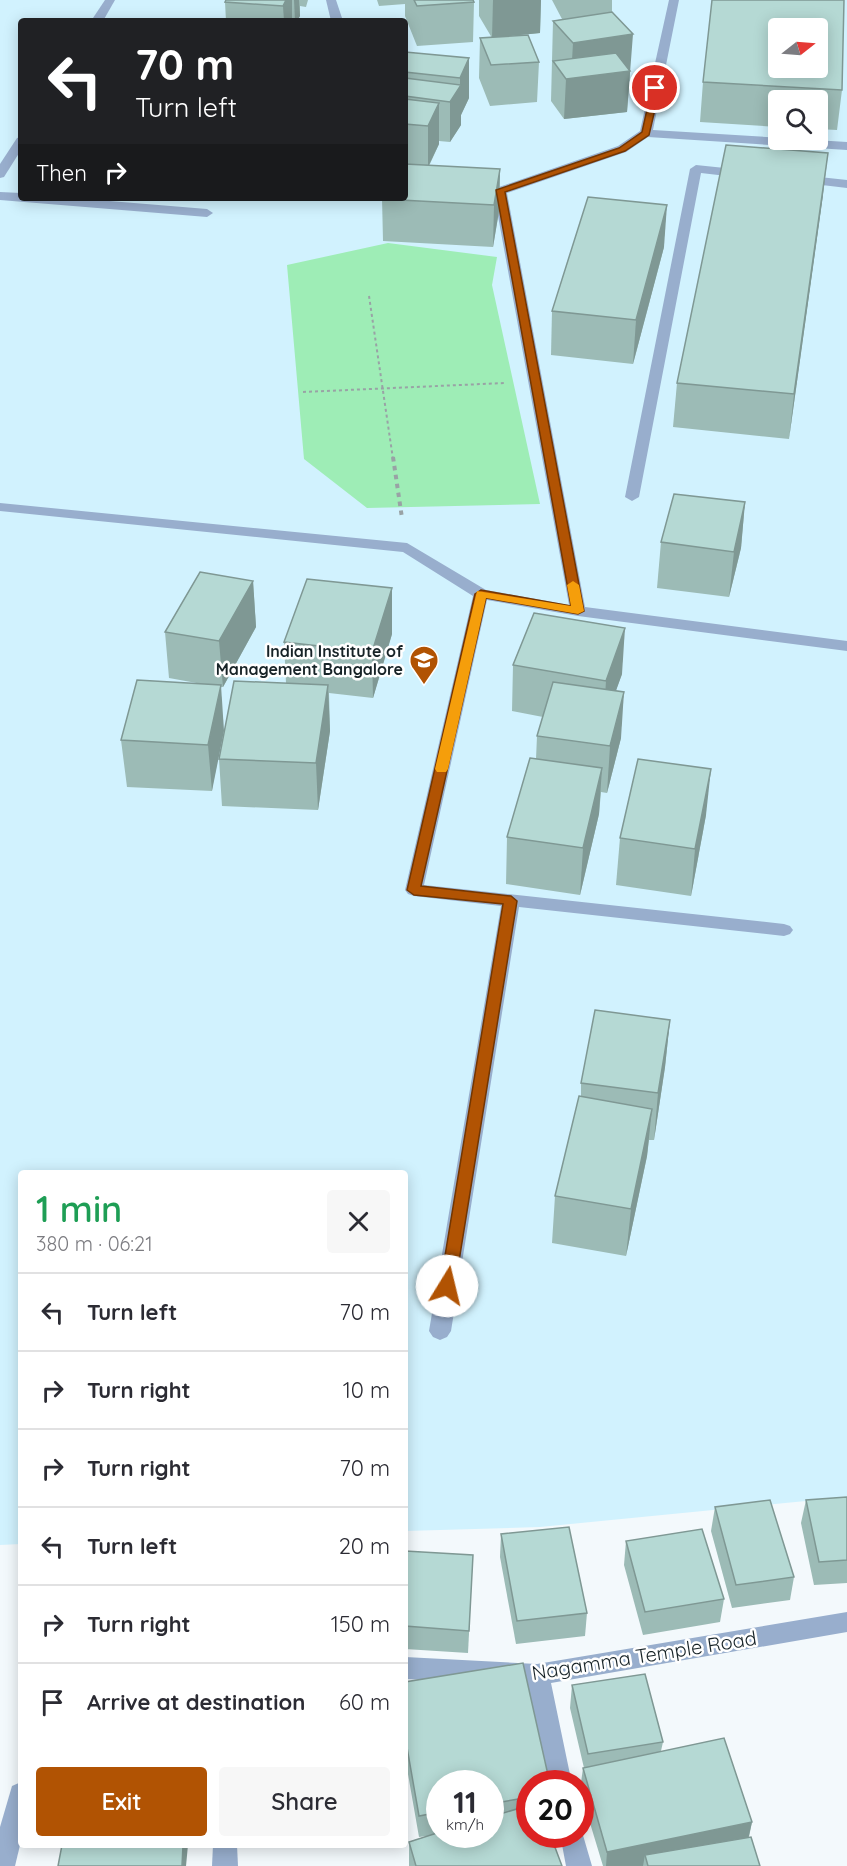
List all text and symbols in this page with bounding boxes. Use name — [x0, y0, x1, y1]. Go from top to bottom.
north arrow — [768, 18, 828, 78]
map controls — [768, 18, 828, 150]
text: 70 m — [135, 38, 234, 91]
icon: left — [36, 42, 114, 120]
pin — [629, 62, 680, 113]
icon: arrive — [638, 71, 671, 104]
text: Turn left — [135, 90, 237, 124]
button: search — [768, 90, 828, 150]
icon: right — [99, 156, 132, 189]
text: Then — [36, 159, 87, 187]
place label: Indian Institute of Management Bangalore — [216, 641, 403, 679]
school or university icon: Indian Institute of Management Bangalore — [408, 644, 440, 686]
text: 1 min — [36, 1186, 122, 1231]
button: close — [327, 1190, 390, 1253]
text: 380 m · 06:21 — [36, 1231, 153, 1256]
position arrow — [415, 1254, 479, 1318]
icon: left — [36, 1296, 69, 1329]
text: Turn left — [87, 1298, 177, 1326]
text: 70 m — [340, 1298, 390, 1326]
icon: right — [36, 1374, 69, 1407]
text: Turn right — [87, 1376, 191, 1404]
text: 10 m — [343, 1376, 390, 1404]
icon: right — [36, 1452, 69, 1485]
text: Turn right — [87, 1454, 191, 1482]
text: 70 m — [340, 1454, 390, 1482]
icon: left — [36, 1530, 69, 1563]
text: Turn left — [87, 1532, 177, 1560]
text: 20 m — [339, 1532, 390, 1560]
icon: right — [36, 1608, 69, 1641]
text: Turn right — [87, 1610, 191, 1638]
text: 150 m — [331, 1610, 390, 1638]
street label: Nagamma Temple Road — [530, 1625, 758, 1685]
icon: arrive — [36, 1686, 69, 1719]
text: Arrive at destination — [87, 1688, 305, 1716]
text: 60 m — [339, 1688, 390, 1716]
button: Exit — [36, 1767, 207, 1836]
button: Share — [219, 1767, 390, 1836]
speed limit sign: 20 — [516, 1770, 594, 1848]
text: 11 — [453, 1783, 477, 1821]
text: km/h — [446, 1815, 484, 1834]

